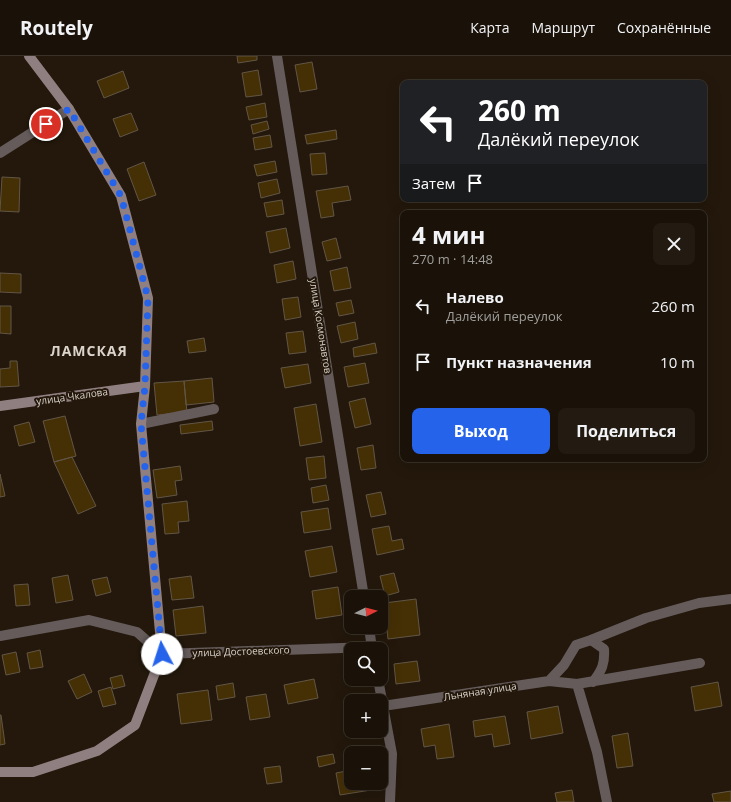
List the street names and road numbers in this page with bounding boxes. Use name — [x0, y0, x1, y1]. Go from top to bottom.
street label: улица Космонавтов — [307, 278, 335, 375]
street label: улица Чкалова — [35, 384, 109, 408]
street label: улица Достоевского — [192, 642, 290, 660]
street label: Льняная улица — [442, 678, 518, 704]

